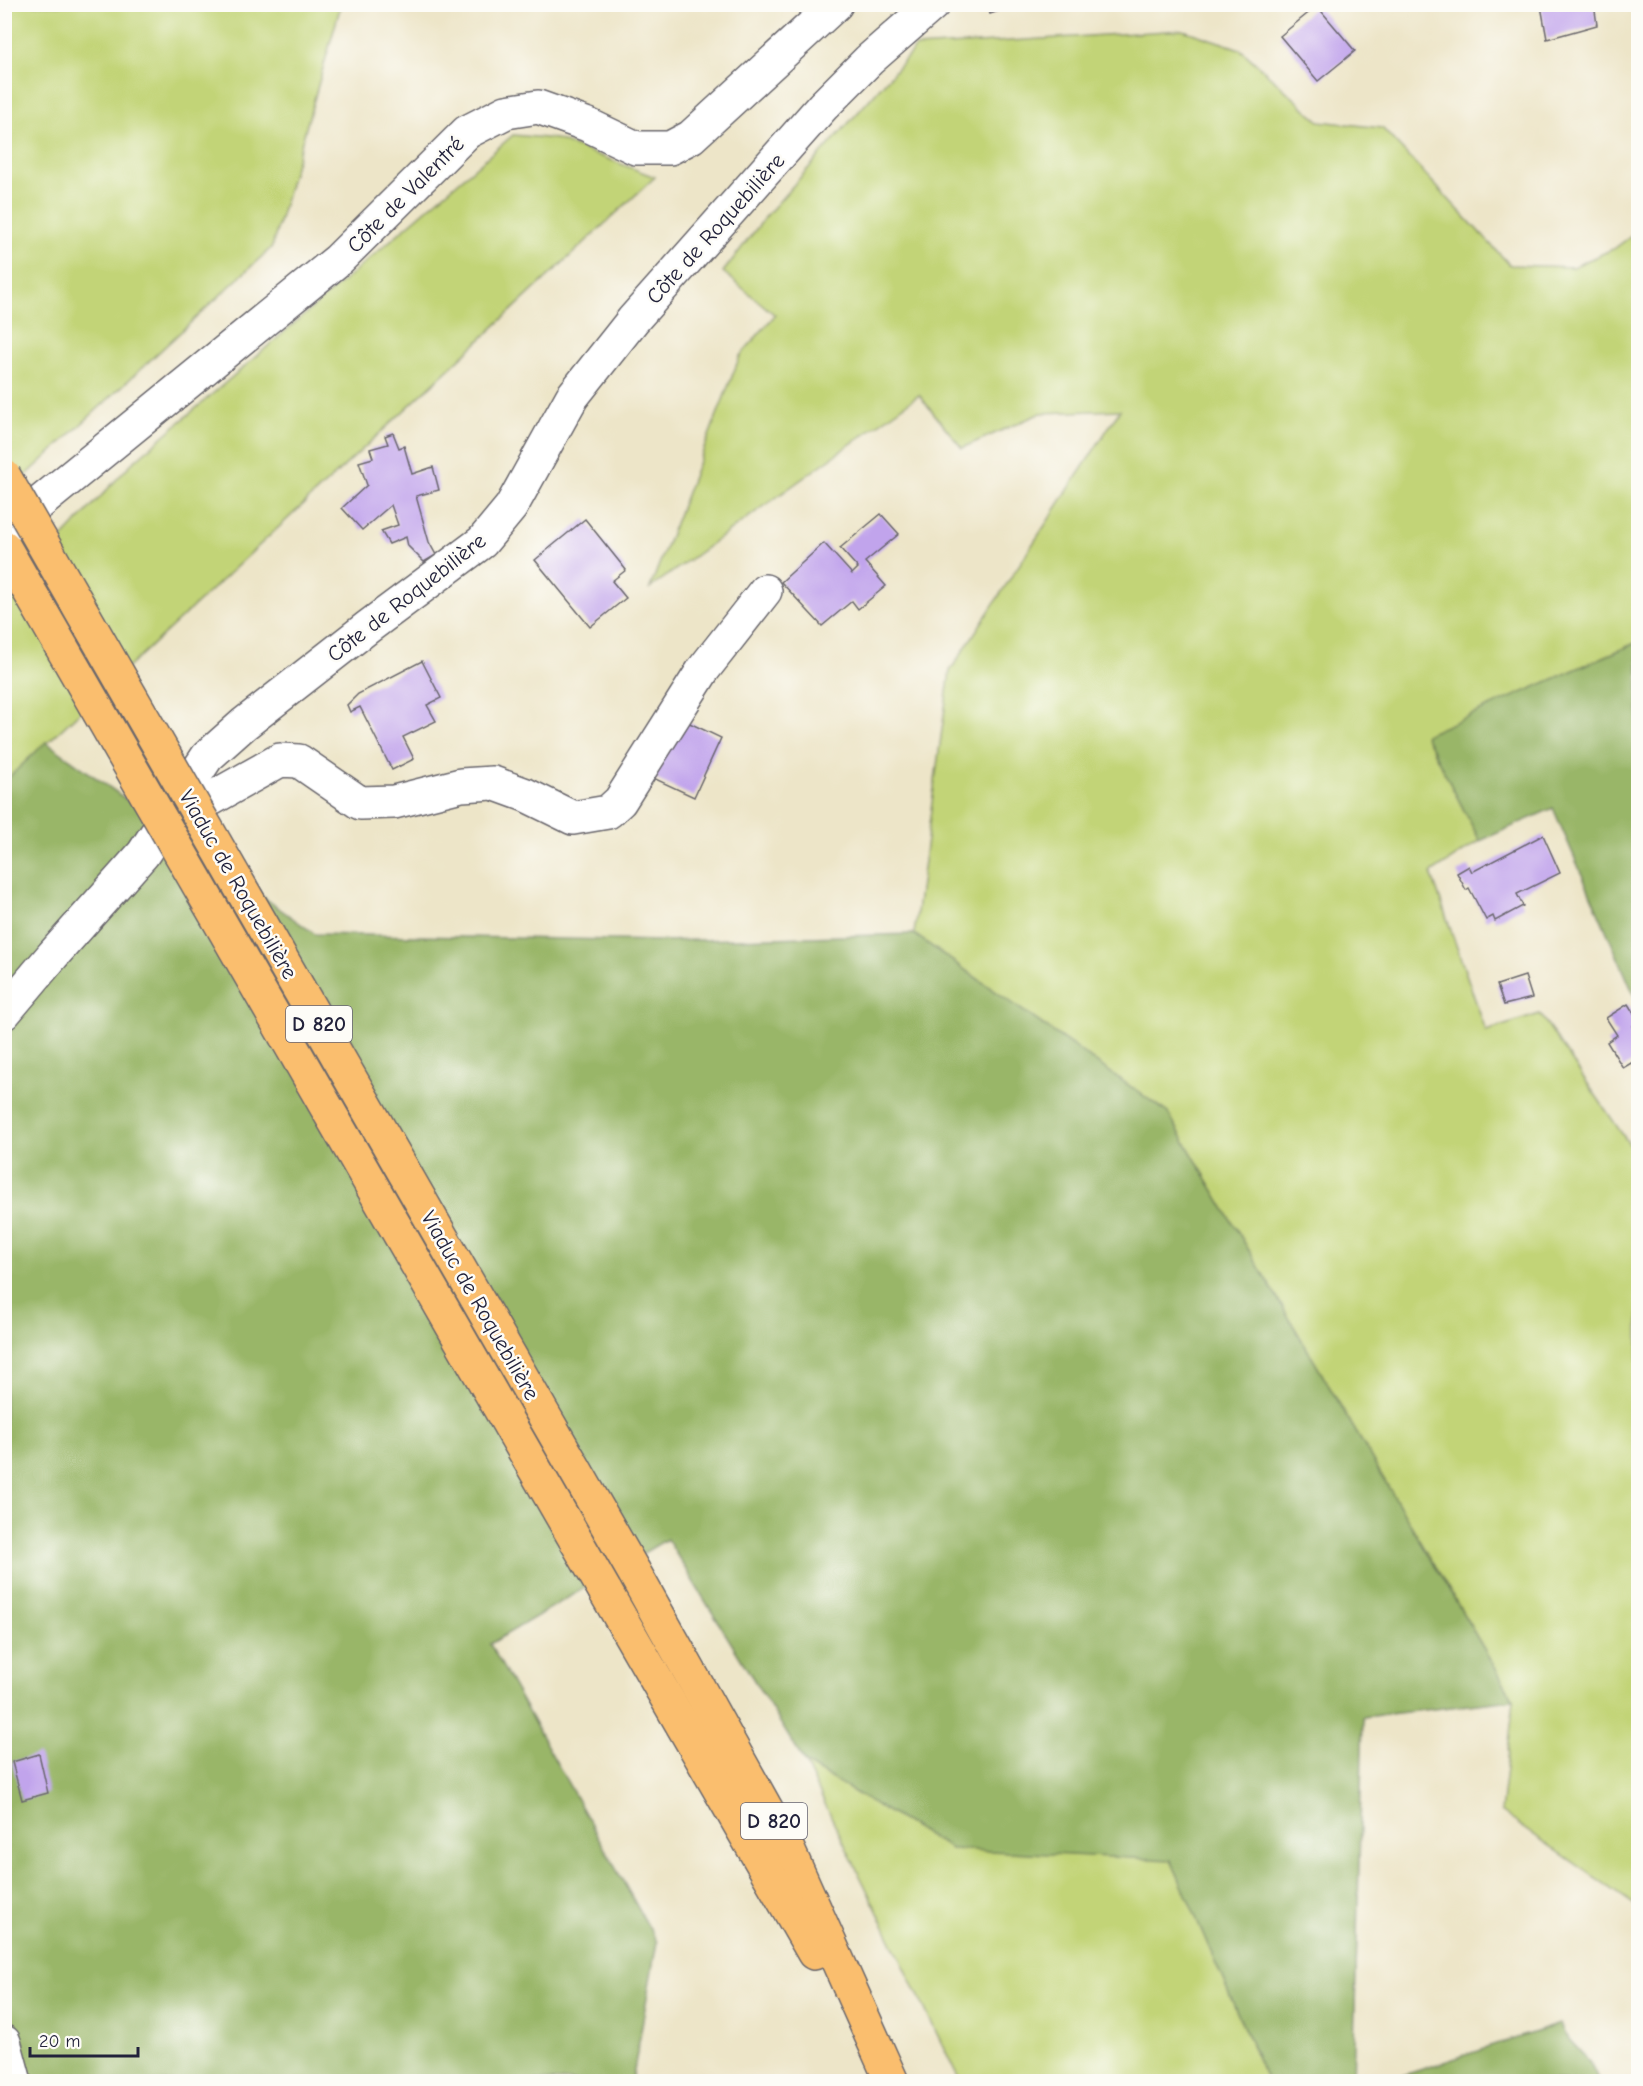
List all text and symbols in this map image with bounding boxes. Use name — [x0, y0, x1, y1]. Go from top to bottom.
street label: Côte de Valentré — [342, 131, 469, 258]
street label: Côte de Roquebilière — [641, 148, 790, 309]
street label: Côte de Roquebilière — [322, 528, 491, 668]
street label: Viaduc de Roquebilière — [173, 785, 303, 984]
road number: D 820 — [286, 1006, 352, 1042]
street label: Viaduc de Roquebilière — [415, 1206, 545, 1405]
road number: D 820 — [741, 1803, 807, 1839]
scale bar — [30, 2020, 138, 2058]
text: 20 m — [39, 2031, 80, 2052]

